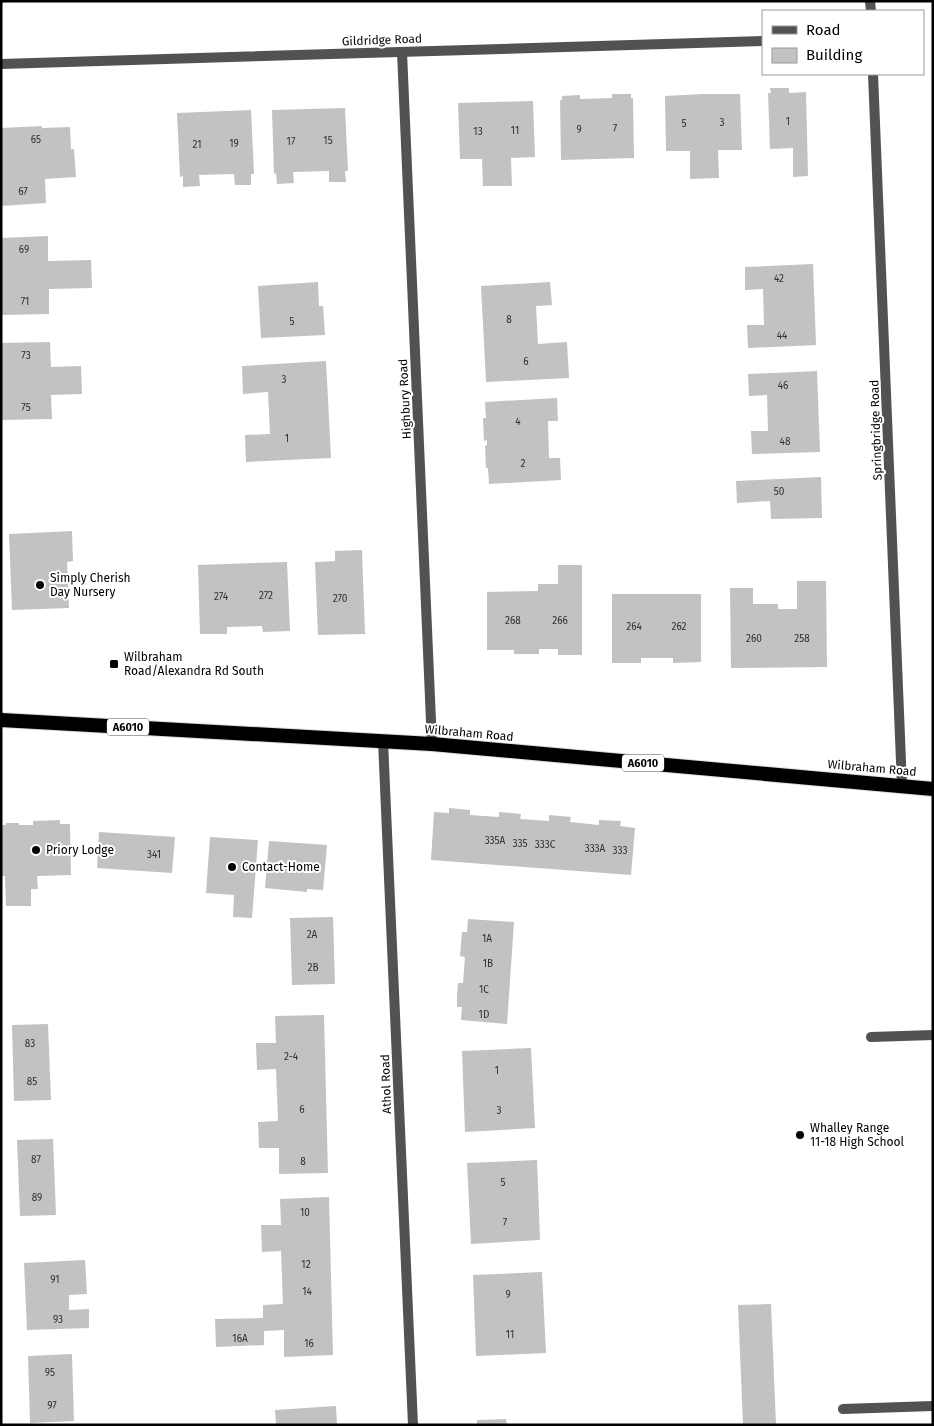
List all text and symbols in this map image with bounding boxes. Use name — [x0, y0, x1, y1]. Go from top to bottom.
legend — [762, 10, 924, 75]
text: Road — [806, 21, 841, 39]
street label: Gildridge Road — [342, 32, 422, 48]
text: Building — [806, 46, 862, 64]
house number: 1 — [786, 116, 790, 128]
house number: 3 — [720, 117, 725, 129]
house number: 5 — [681, 118, 687, 130]
house number: 7 — [613, 123, 618, 135]
house number: 9 — [576, 124, 582, 136]
house number: 11 — [511, 125, 519, 137]
house number: 13 — [473, 126, 483, 138]
house number: 65 — [31, 134, 41, 146]
house number: 15 — [323, 135, 333, 147]
house number: 17 — [287, 136, 296, 148]
house number: 19 — [229, 138, 239, 150]
house number: 21 — [192, 139, 202, 151]
house number: 67 — [18, 186, 28, 198]
house number: 69 — [19, 244, 29, 256]
house number: 42 — [774, 273, 784, 285]
house number: 71 — [21, 296, 29, 308]
house number: 8 — [506, 314, 512, 326]
house number: 5 — [289, 316, 295, 328]
house number: 44 — [777, 330, 788, 342]
house number: 73 — [21, 350, 31, 362]
house number: 6 — [523, 356, 529, 368]
street label: Highbury Road — [396, 359, 414, 439]
house number: 3 — [282, 374, 287, 386]
street label: Springbridge Road — [867, 379, 885, 481]
house number: 46 — [778, 380, 788, 392]
house number: 75 — [21, 402, 31, 414]
house number: 4 — [515, 416, 521, 428]
house number: 1 — [285, 433, 289, 445]
house number: 48 — [780, 436, 791, 448]
house number: 2 — [521, 458, 526, 470]
house number: 50 — [774, 486, 785, 498]
place label: Simply Cherish Day Nursery — [50, 571, 131, 599]
marker: Simply Cherish Day Nursery — [34, 579, 46, 591]
house number: 272 — [259, 590, 273, 602]
house number: 274 — [214, 591, 229, 603]
house number: 270 — [333, 593, 348, 605]
house number: 268 — [505, 615, 521, 627]
house number: 266 — [552, 615, 568, 627]
house number: 264 — [626, 621, 642, 633]
house number: 262 — [671, 621, 687, 633]
house number: 260 — [746, 633, 762, 645]
house number: 258 — [794, 633, 810, 645]
place label: Wilbraham Road/Alexandra Rd South — [124, 650, 264, 678]
marker: Wilbraham Road/Alexandra Rd South — [108, 658, 120, 670]
road number: A6010 — [107, 719, 149, 736]
street label: Wilbraham Road — [424, 722, 514, 744]
road number: A6010 — [622, 754, 664, 771]
street label: Wilbraham Road — [827, 757, 917, 779]
house number: 335A — [485, 835, 506, 847]
house number: 335 — [513, 838, 528, 850]
house number: 333C — [535, 839, 556, 851]
place label: Priory Lodge — [46, 843, 114, 857]
house number: 333A — [585, 843, 606, 855]
marker: Priory Lodge — [30, 844, 42, 856]
house number: 333 — [613, 845, 627, 857]
house number: 341 — [147, 849, 161, 861]
place label: Contact-Home — [242, 860, 320, 874]
marker: Contact-Home — [226, 861, 238, 873]
house number: 2A — [307, 929, 318, 941]
house number: 1A — [482, 933, 492, 945]
house number: 1B — [483, 958, 493, 970]
house number: 2B — [307, 962, 319, 974]
house number: 1C — [479, 984, 489, 996]
house number: 1D — [479, 1009, 489, 1021]
house number: 83 — [25, 1038, 35, 1050]
house number: 2-4 — [284, 1051, 299, 1063]
street label: Athol Road — [378, 1054, 394, 1114]
house number: 1 — [495, 1065, 499, 1077]
house number: 85 — [27, 1076, 37, 1088]
house number: 6 — [299, 1104, 305, 1116]
house number: 3 — [497, 1105, 502, 1117]
place label: Whalley Range 11-18 High School — [810, 1121, 905, 1149]
marker: Whalley Range 11-18 High School — [794, 1129, 806, 1141]
house number: 87 — [31, 1154, 41, 1166]
house number: 8 — [300, 1156, 306, 1168]
house number: 5 — [500, 1177, 506, 1189]
house number: 89 — [32, 1192, 42, 1204]
house number: 10 — [300, 1207, 310, 1219]
house number: 7 — [503, 1217, 508, 1229]
house number: 12 — [301, 1259, 311, 1271]
house number: 91 — [50, 1274, 60, 1286]
house number: 14 — [302, 1286, 313, 1298]
house number: 9 — [505, 1289, 511, 1301]
house number: 93 — [53, 1314, 63, 1326]
house number: 11 — [506, 1329, 514, 1341]
house number: 16A — [232, 1333, 248, 1345]
house number: 16 — [304, 1338, 314, 1350]
house number: 95 — [45, 1367, 55, 1379]
house number: 97 — [47, 1400, 57, 1412]

